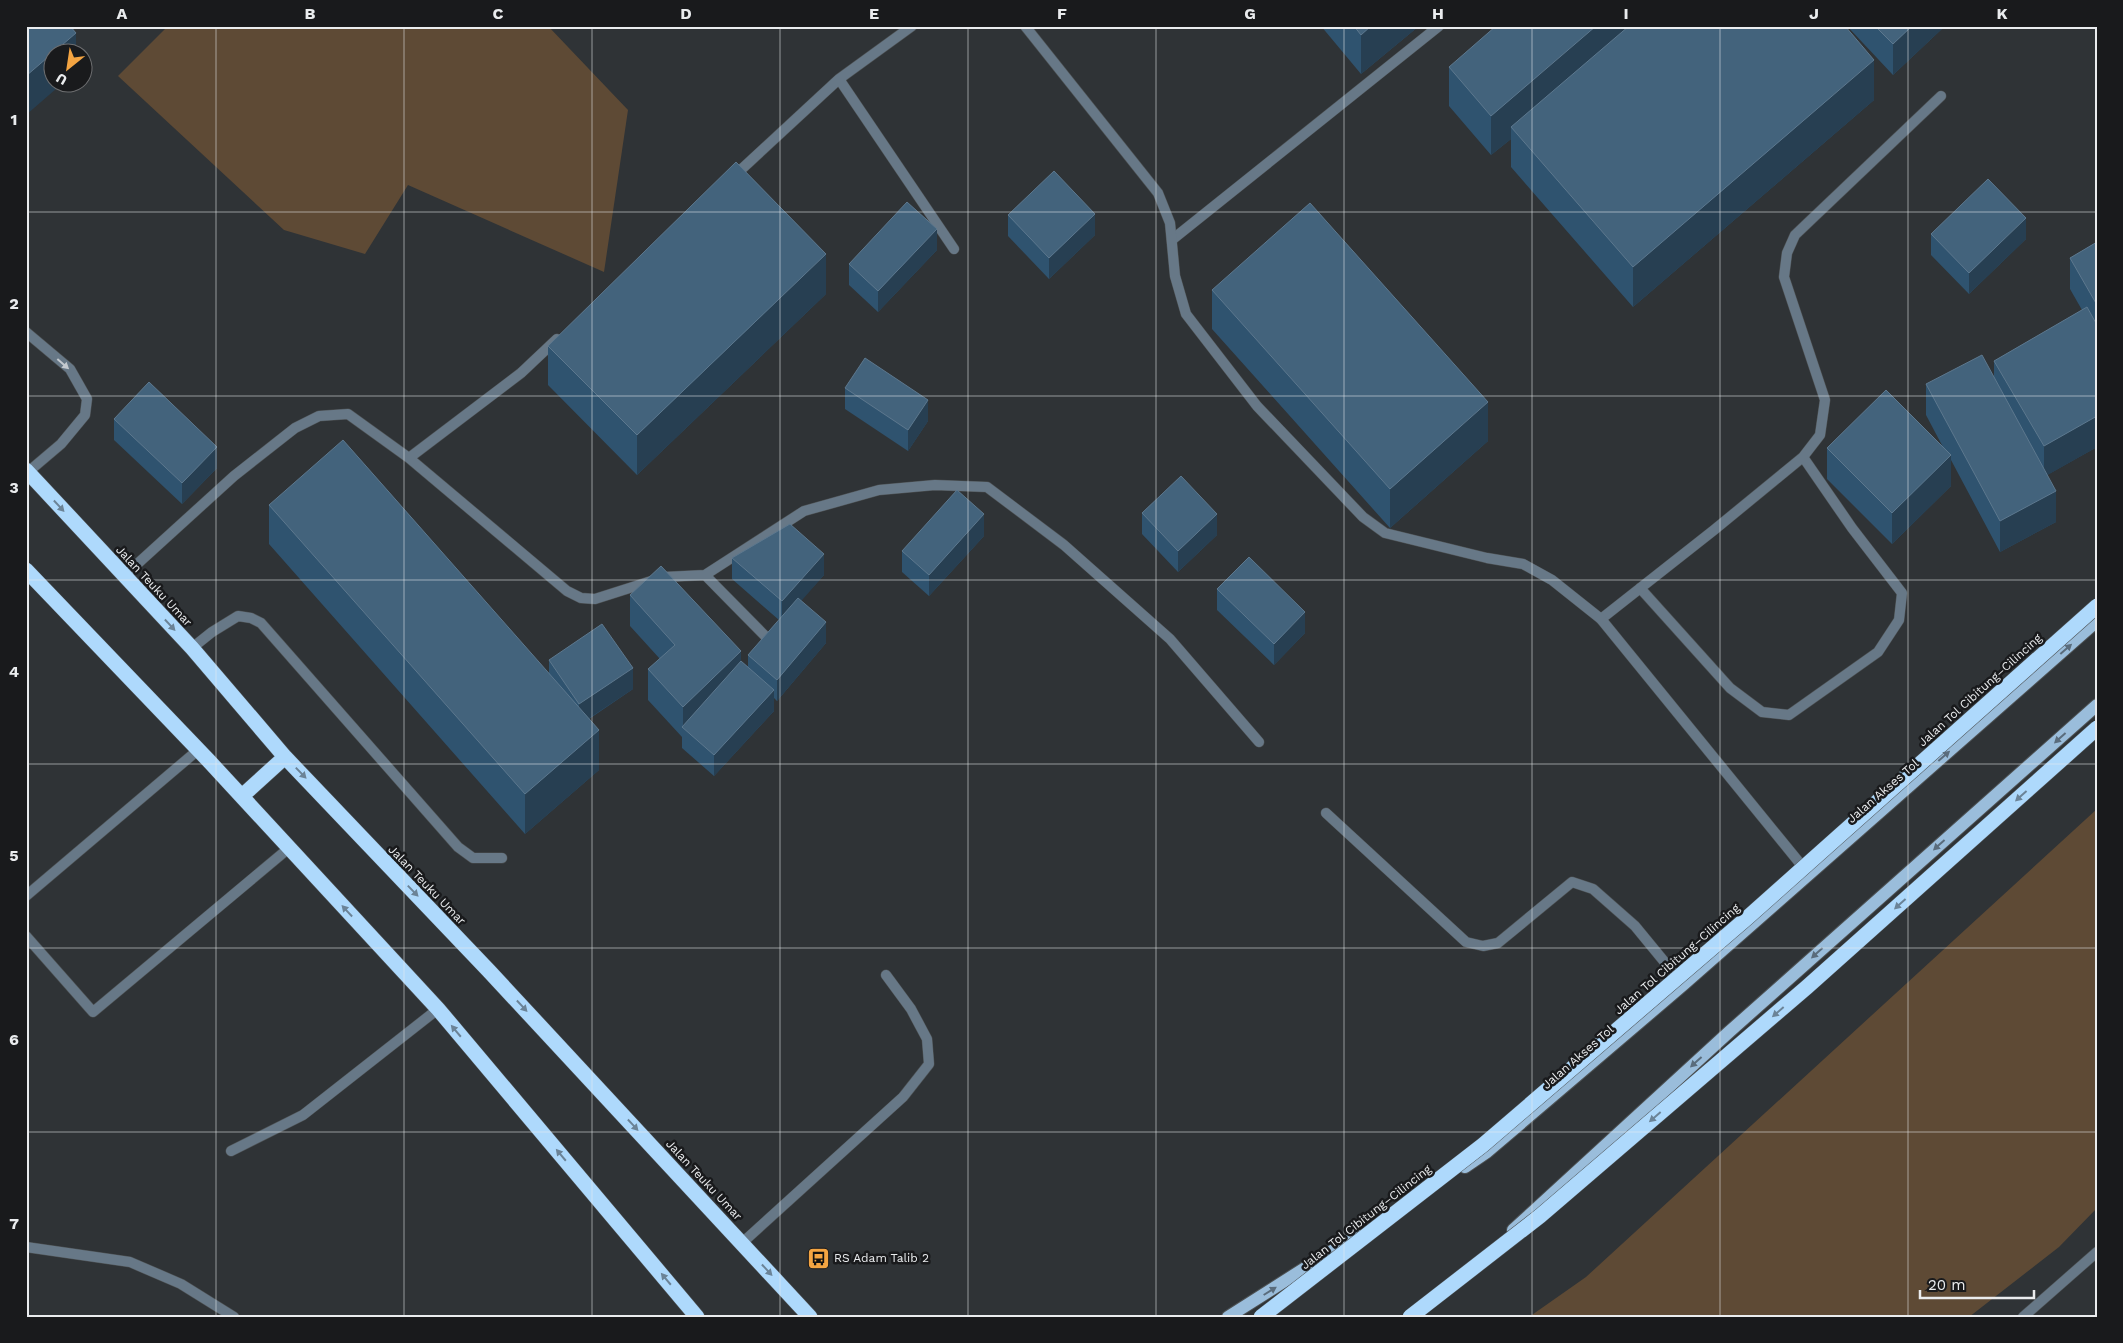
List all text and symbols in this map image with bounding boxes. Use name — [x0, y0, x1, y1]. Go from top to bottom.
text: A — [117, 4, 128, 23]
text: B — [305, 4, 316, 23]
text: C — [493, 4, 504, 23]
text: D — [680, 4, 692, 23]
text: E — [869, 4, 879, 23]
text: F — [1057, 4, 1067, 23]
text: G — [1244, 4, 1256, 23]
text: H — [1432, 4, 1444, 23]
text: I — [1623, 4, 1629, 23]
text: J — [1809, 4, 1819, 23]
text: K — [1996, 4, 2008, 23]
north arrow — [42, 42, 92, 92]
text: U — [53, 70, 70, 89]
text: 1 — [11, 110, 17, 129]
text: 2 — [9, 294, 19, 313]
one-way arrow — [57, 358, 69, 370]
text: 3 — [9, 478, 19, 497]
one-way arrow — [53, 500, 65, 512]
street label: Jalan Teuku Umar — [113, 543, 195, 629]
one-way arrow — [164, 618, 176, 630]
street label: Jalan Tol Cibitung–Cilincing — [1915, 630, 2045, 749]
one-way arrow — [2059, 643, 2072, 654]
text: 4 — [9, 662, 19, 681]
one-way arrow — [2054, 732, 2067, 743]
one-way arrow — [1937, 750, 1949, 762]
street label: Jalan Akses Tol — [1845, 756, 1922, 826]
one-way arrow — [295, 767, 307, 779]
one-way arrow — [2015, 790, 2028, 801]
one-way arrow — [1932, 840, 1945, 851]
street label: Jalan Teuku Umar — [385, 842, 469, 928]
text: 5 — [9, 846, 19, 865]
one-way arrow — [407, 885, 419, 897]
one-way arrow — [1895, 898, 1907, 910]
street label: Jalan Tol Cibitung–Cilincing — [1612, 900, 1743, 1017]
one-way arrow — [341, 905, 353, 917]
one-way arrow — [1811, 948, 1824, 959]
one-way arrow — [516, 1000, 528, 1012]
one-way arrow — [1772, 1006, 1785, 1017]
street label: Jalan Akses Tol — [1540, 1022, 1617, 1092]
one-way arrow — [451, 1025, 462, 1038]
text: 6 — [9, 1030, 19, 1049]
one-way arrow — [1691, 1056, 1703, 1068]
one-way arrow — [1649, 1112, 1662, 1123]
one-way arrow — [627, 1119, 639, 1131]
street label: Jalan Teuku Umar — [663, 1137, 745, 1223]
one-way arrow — [555, 1149, 566, 1162]
street label: Jalan Tol Cibitung–Cilincing — [1298, 1161, 1434, 1272]
text: 7 — [9, 1214, 19, 1233]
bus stop icon: RS Adam Talib 2 — [806, 1246, 830, 1270]
place label: RS Adam Talib 2 — [834, 1251, 929, 1265]
one-way arrow — [761, 1264, 773, 1276]
scale bar — [1920, 1268, 2034, 1300]
one-way arrow — [660, 1273, 671, 1286]
text: 20 m — [1928, 1276, 1966, 1294]
one-way arrow — [1263, 1286, 1276, 1295]

